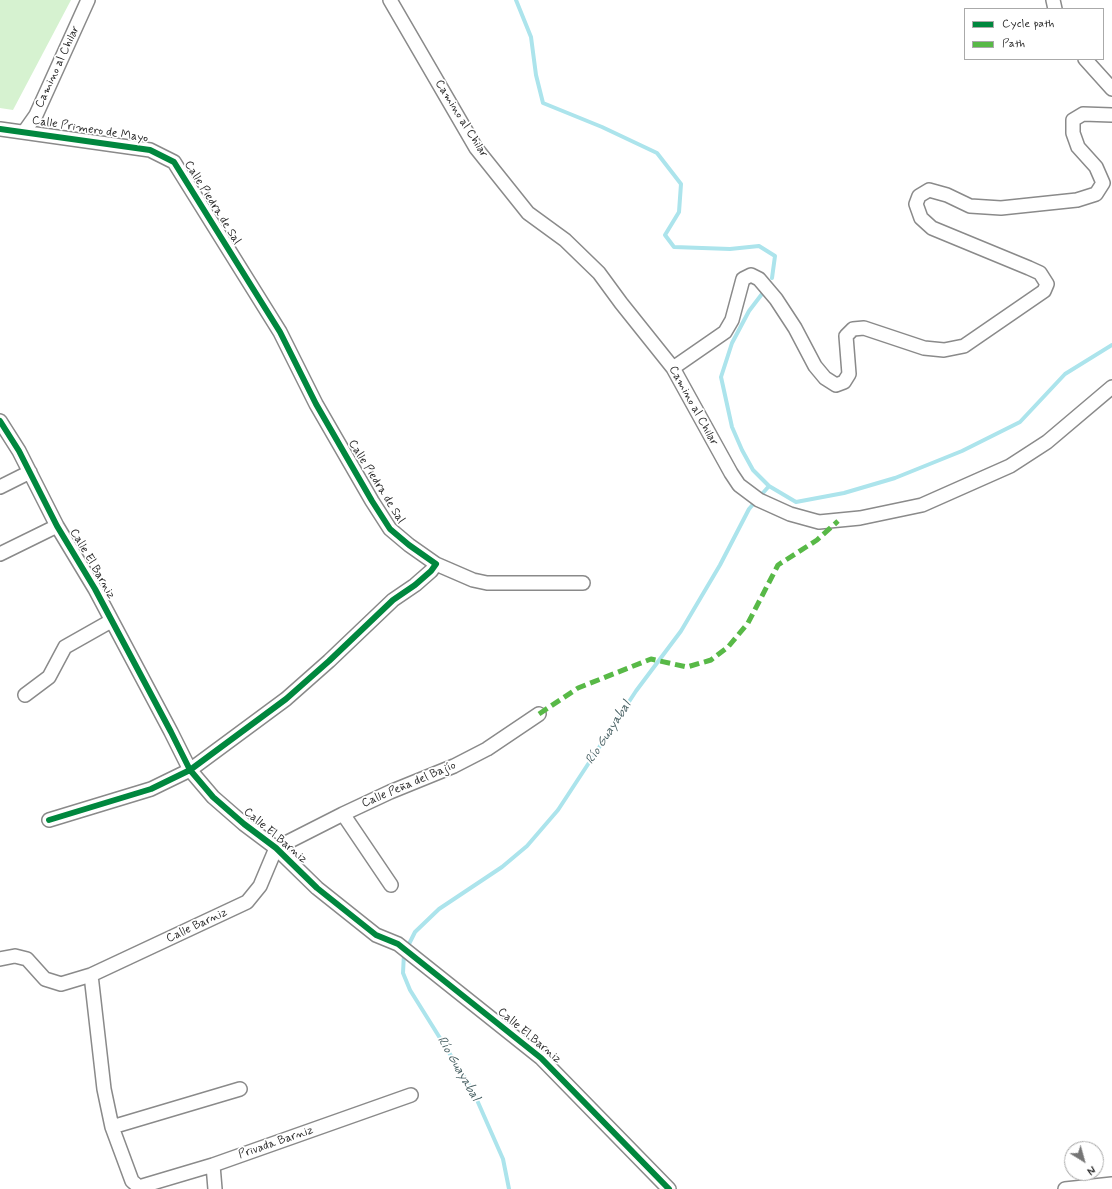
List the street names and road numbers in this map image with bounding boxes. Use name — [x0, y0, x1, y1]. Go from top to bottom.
street label: Camino al Chilar — [33, 24, 83, 110]
street label: Camino al Chilar — [431, 77, 491, 161]
street label: Calle Primero de Mayo — [31, 114, 149, 146]
street label: Calle Piedra de Sal — [180, 158, 244, 248]
street label: Camino al Chilar — [665, 364, 721, 448]
street label: Calle Piedra de Sal — [344, 437, 408, 527]
street label: Calle El Barniz — [66, 526, 118, 602]
street label: Calle Peña del Bajío — [360, 759, 458, 811]
street label: Calle El Barniz — [240, 805, 310, 867]
street label: Calle Barniz — [164, 906, 230, 946]
street label: Calle El Barniz — [494, 1005, 564, 1067]
street label: Privada Barniz — [237, 1123, 315, 1163]

